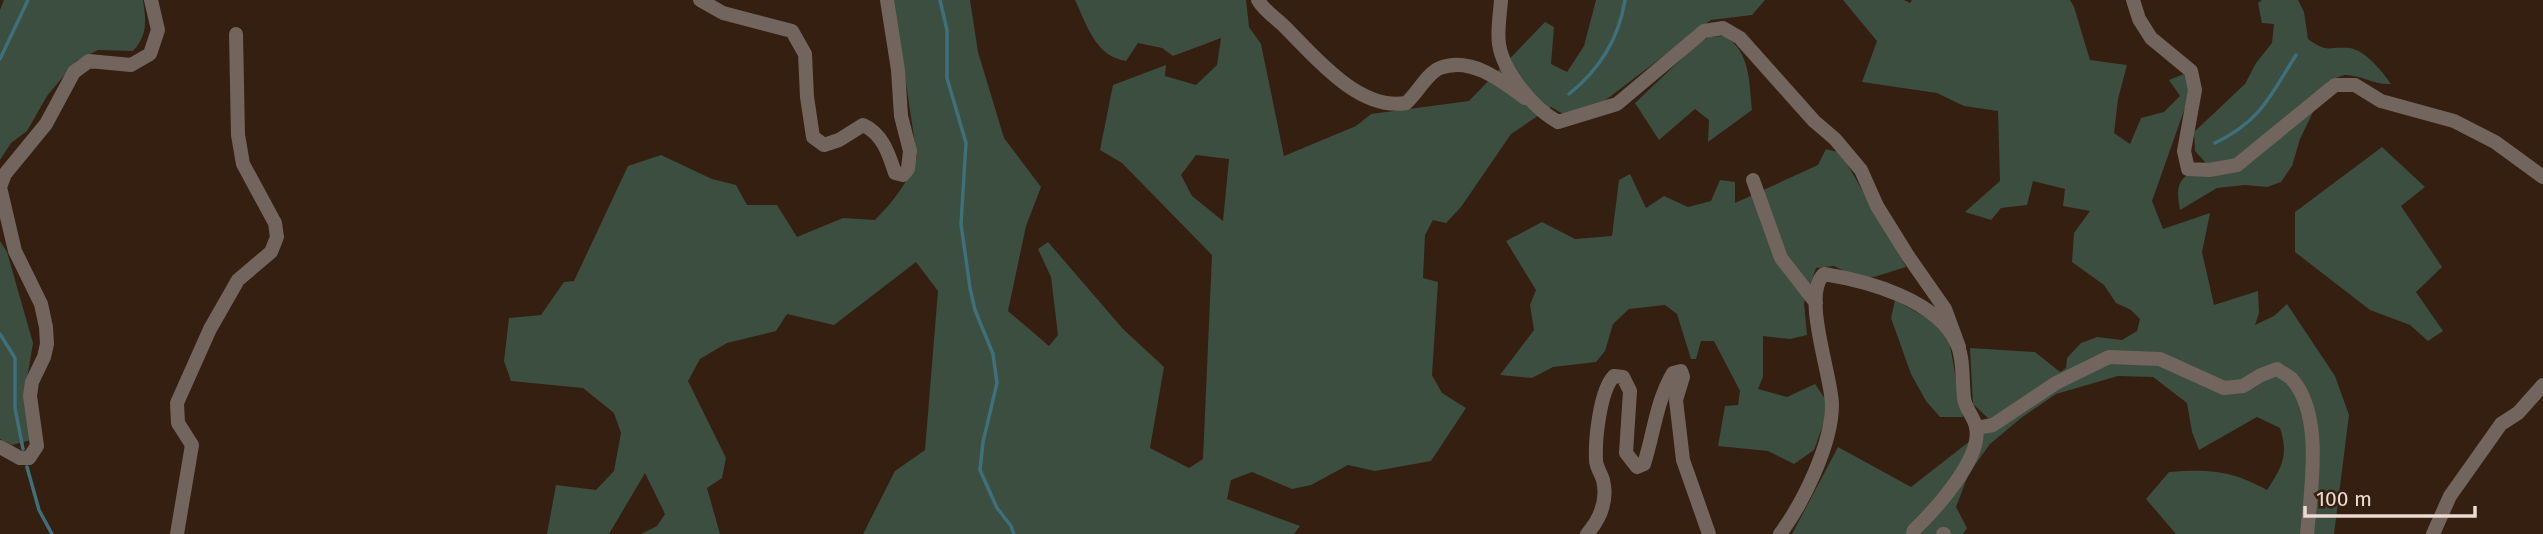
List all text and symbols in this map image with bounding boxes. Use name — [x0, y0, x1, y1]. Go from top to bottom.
scale bar — [2305, 475, 2475, 518]
text: 100 m — [2316, 486, 2372, 512]

